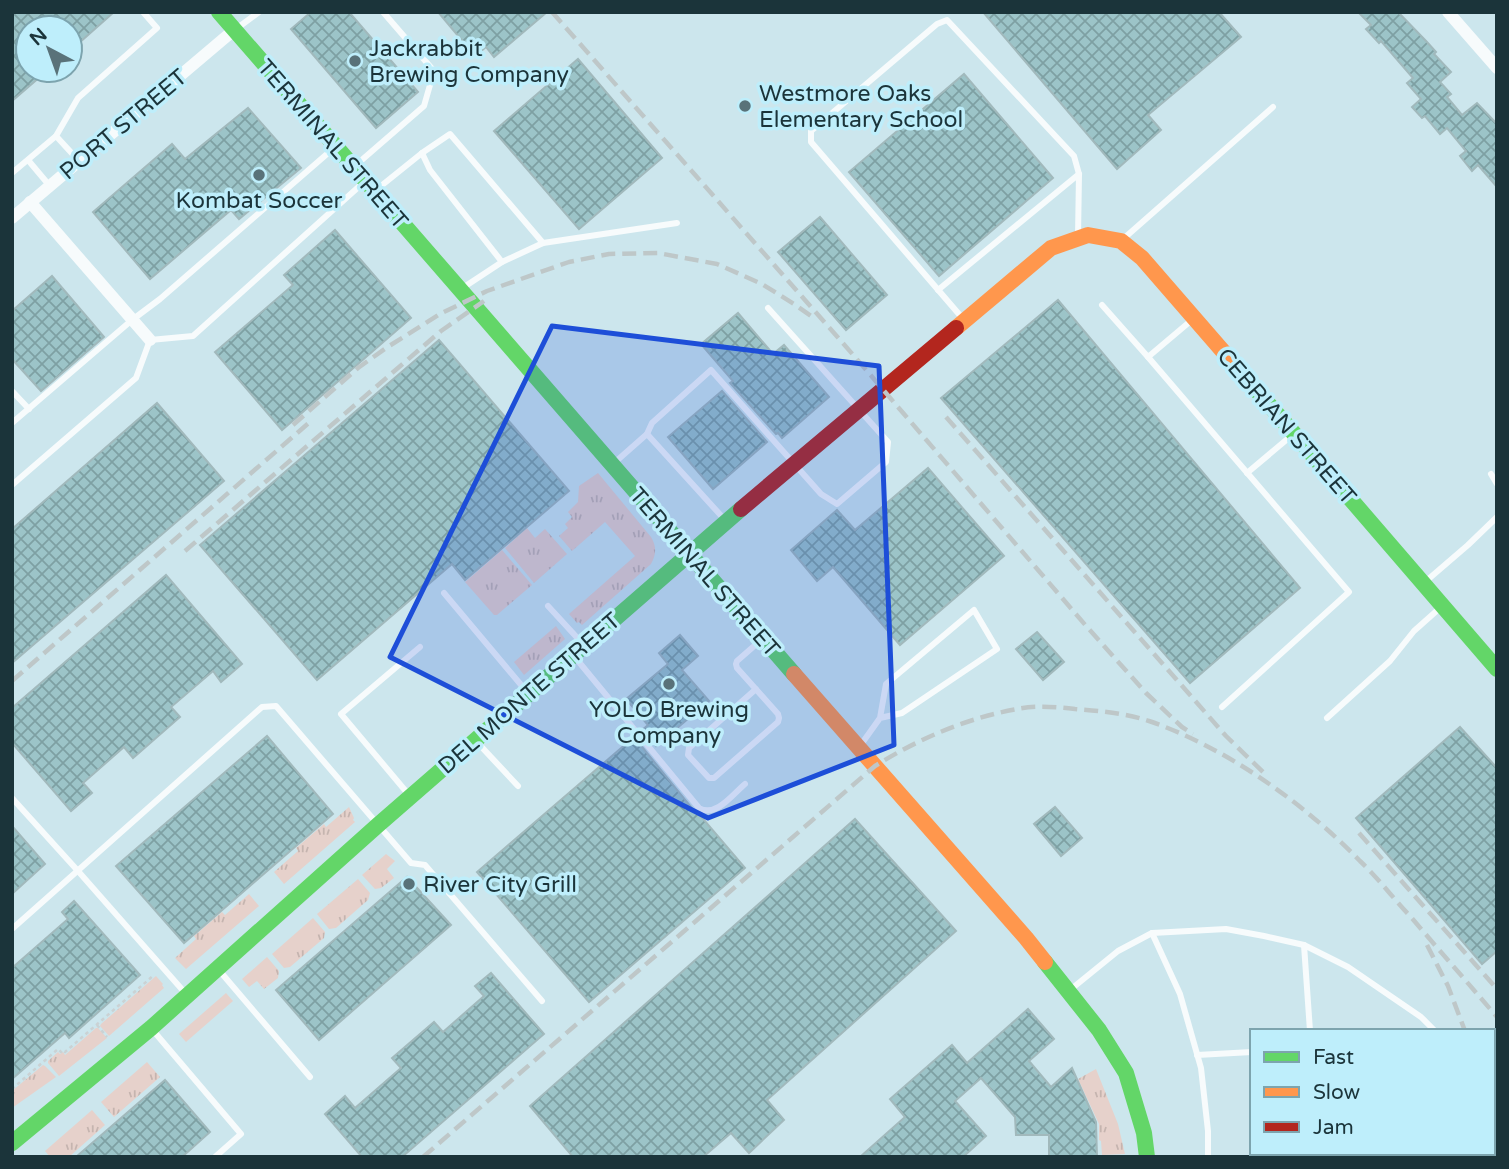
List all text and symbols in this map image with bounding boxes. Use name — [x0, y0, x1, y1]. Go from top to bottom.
north arrow — [14, 14, 84, 84]
text: N — [26, 24, 51, 50]
place label: Jackrabbit Brewing Company — [369, 35, 569, 89]
marker: Jackrabbit Brewing Company — [347, 53, 363, 69]
street label: TERMINAL STREET — [251, 54, 414, 235]
street label: PORT STREET — [54, 63, 193, 186]
place label: Westmore Oaks Elementary School — [759, 80, 963, 134]
marker: Westmore Oaks Elementary School — [737, 98, 753, 114]
marker: Kombat Soccer — [251, 167, 267, 183]
place label: Kombat Soccer — [176, 187, 343, 215]
street label: CEBRIAN STREET — [1211, 343, 1362, 511]
street label: TERMINAL STREET — [623, 482, 786, 663]
street label: DEL MONTE STREET — [433, 607, 626, 781]
marker: YOLO Brewing Company — [661, 676, 677, 692]
place label: YOLO Brewing Company — [589, 696, 749, 750]
place label: River City Grill — [423, 871, 577, 899]
marker: River City Grill — [401, 876, 417, 892]
legend — [1250, 1029, 1495, 1155]
text: Fast — [1313, 1045, 1354, 1070]
text: Slow — [1313, 1080, 1361, 1105]
text: Jam — [1313, 1115, 1354, 1140]

